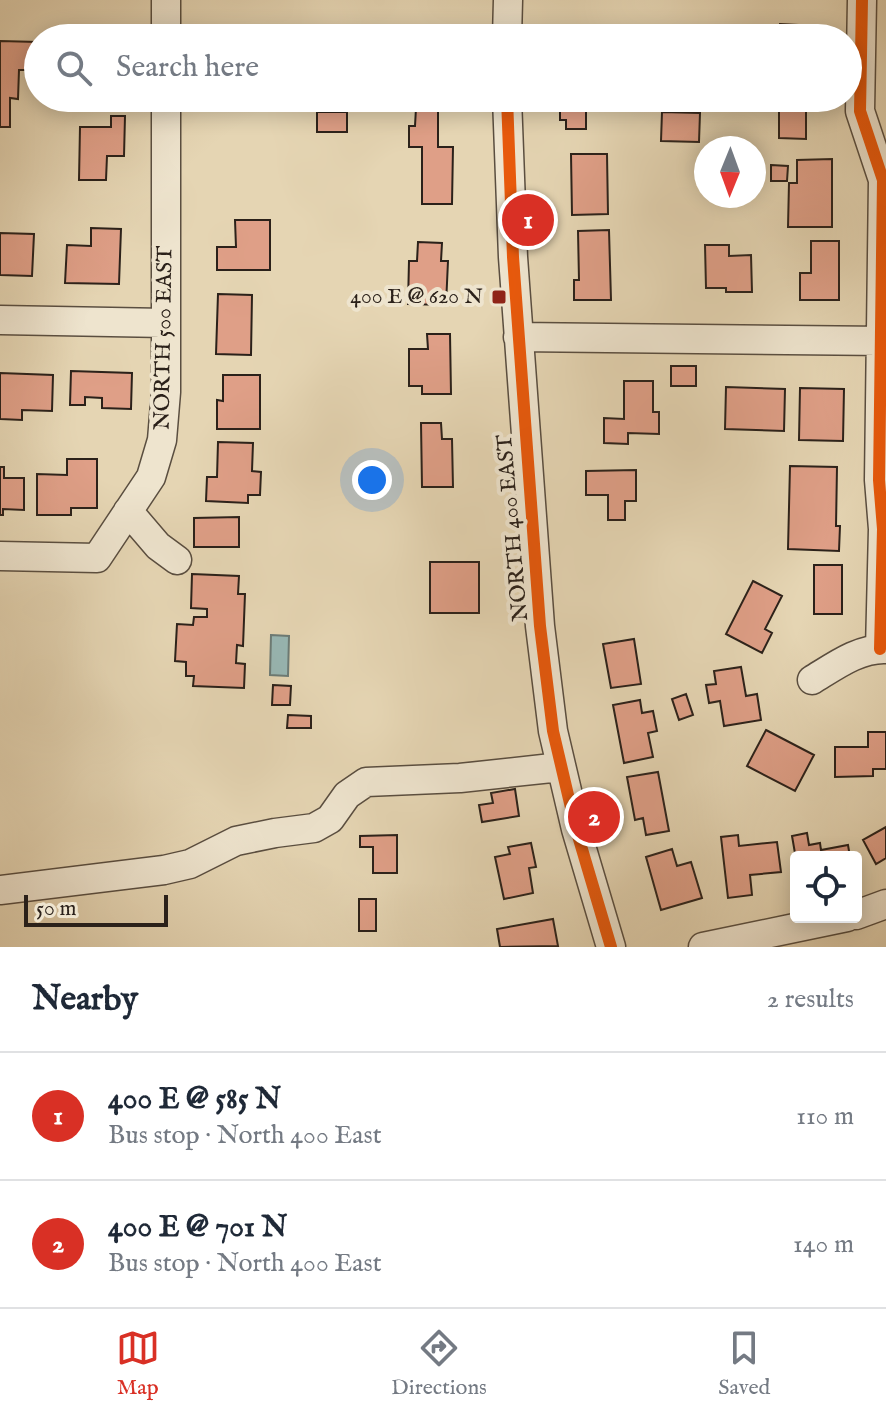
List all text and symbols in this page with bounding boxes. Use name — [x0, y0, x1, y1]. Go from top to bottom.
search box — [24, 24, 862, 112]
icon: search — [52, 46, 96, 90]
text: Search here — [116, 49, 259, 87]
north arrow — [694, 136, 766, 208]
pin: 1 — [502, 190, 554, 250]
street label: NORTH 500 EAST — [148, 246, 180, 430]
place label: 400 E @ 620 N — [350, 283, 483, 311]
marker: 400 E @ 620 N — [490, 288, 508, 306]
street label: NORTH 400 EAST — [491, 433, 535, 623]
your location — [352, 460, 392, 500]
pin: 2 — [568, 787, 620, 847]
map controls — [790, 851, 862, 923]
button: locate — [790, 851, 862, 923]
scale bar — [24, 891, 168, 927]
text: 50 m — [36, 895, 77, 923]
text: Nearby — [32, 978, 138, 1021]
text: 2 results — [767, 983, 854, 1016]
text: 400 E @ 585 N — [108, 1081, 281, 1119]
text: 1 — [53, 1100, 63, 1133]
text: 110 m — [796, 1100, 854, 1133]
text: Bus stop · North 400 East — [108, 1119, 382, 1152]
text: 400 E @ 701 N — [108, 1209, 287, 1247]
text: 2 — [52, 1228, 64, 1261]
text: 140 m — [793, 1228, 854, 1261]
text: Bus stop · North 400 East — [108, 1247, 382, 1280]
tab: Map — [116, 1326, 160, 1402]
tab: Directions — [391, 1326, 487, 1402]
tab: Saved — [718, 1326, 770, 1402]

